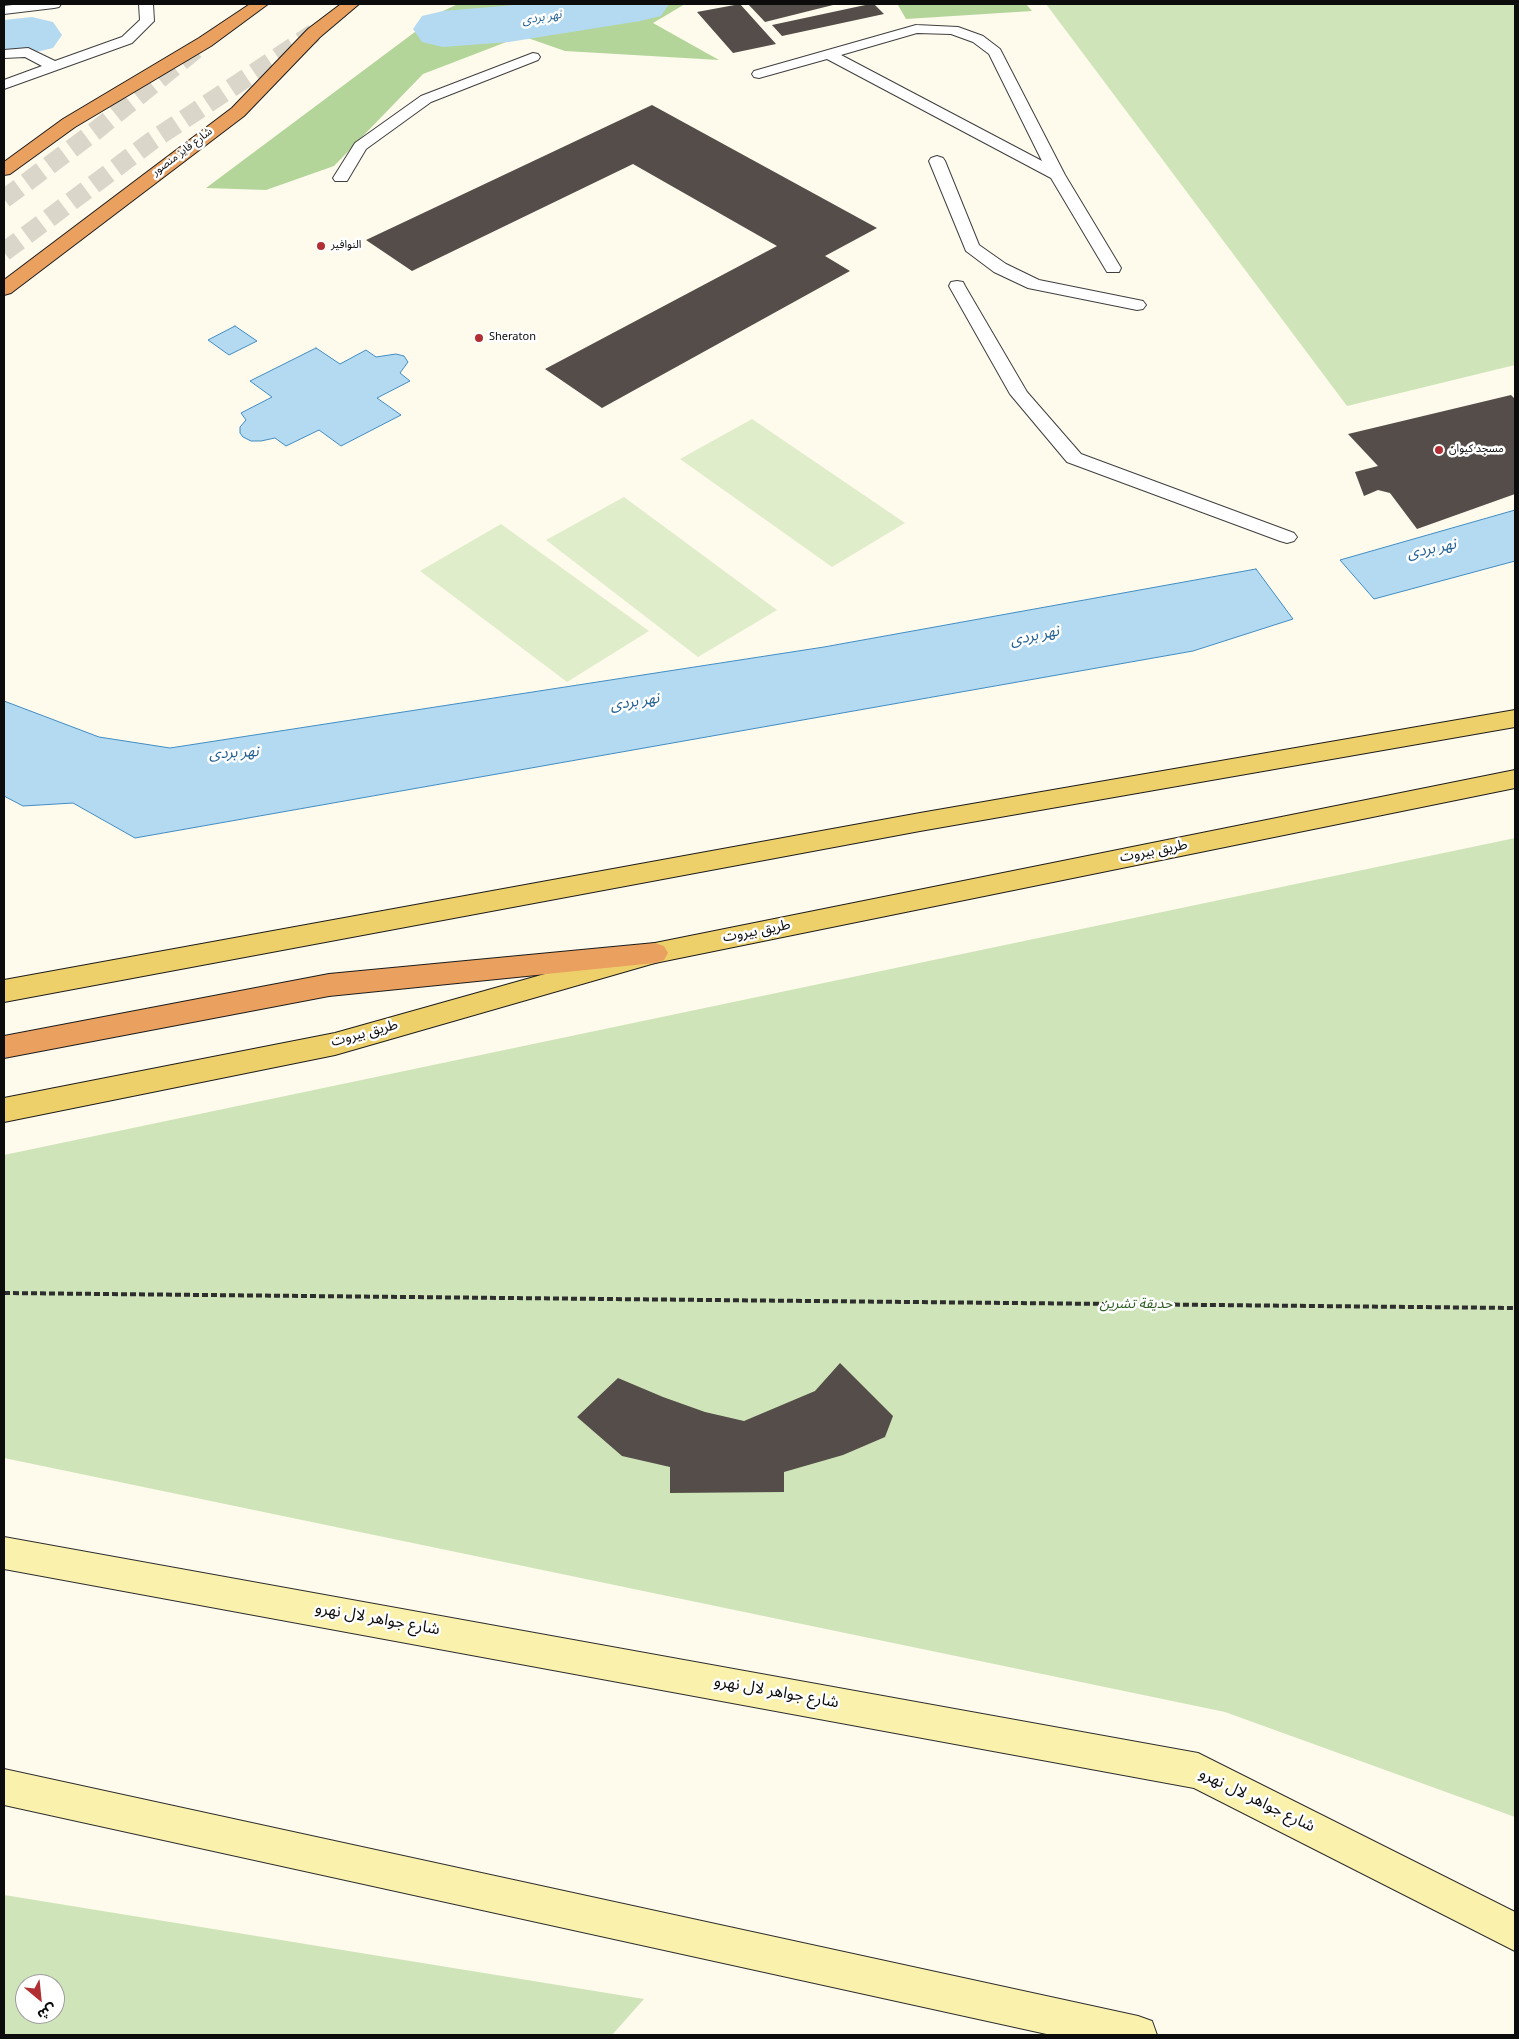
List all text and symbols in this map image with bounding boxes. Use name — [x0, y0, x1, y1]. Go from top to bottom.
water label: نهر بردى — [521, 9, 563, 29]
street label: شارع فايز منصور — [150, 126, 216, 180]
place label: النوافير — [331, 239, 361, 253]
marker: النوافير — [315, 240, 327, 252]
place label: Sheraton — [489, 331, 536, 345]
marker: Sheraton — [473, 332, 485, 344]
place label: مسجد كيوان — [1449, 443, 1504, 457]
marker: مسجد كيوان — [1433, 444, 1445, 456]
water label: نهر بردى — [1406, 537, 1458, 565]
water label: نهر بردى — [1009, 624, 1061, 652]
water label: نهر بردى — [609, 691, 661, 717]
water label: نهر بردى — [209, 745, 259, 765]
street label: طريق بيروت — [1119, 838, 1189, 868]
street label: طريق بيروت — [722, 918, 792, 948]
street label: طريق بيروت — [330, 1018, 400, 1052]
park label: حديقة تشرين — [1100, 1298, 1172, 1314]
street label: شارع جواهر لال نهرو — [313, 1601, 441, 1641]
street label: شارع جواهر لال نهرو — [712, 1674, 840, 1714]
street label: شارع جواهر لال نهرو — [1195, 1766, 1317, 1838]
north arrow — [15, 1974, 65, 2024]
text: ش — [32, 1994, 62, 2029]

